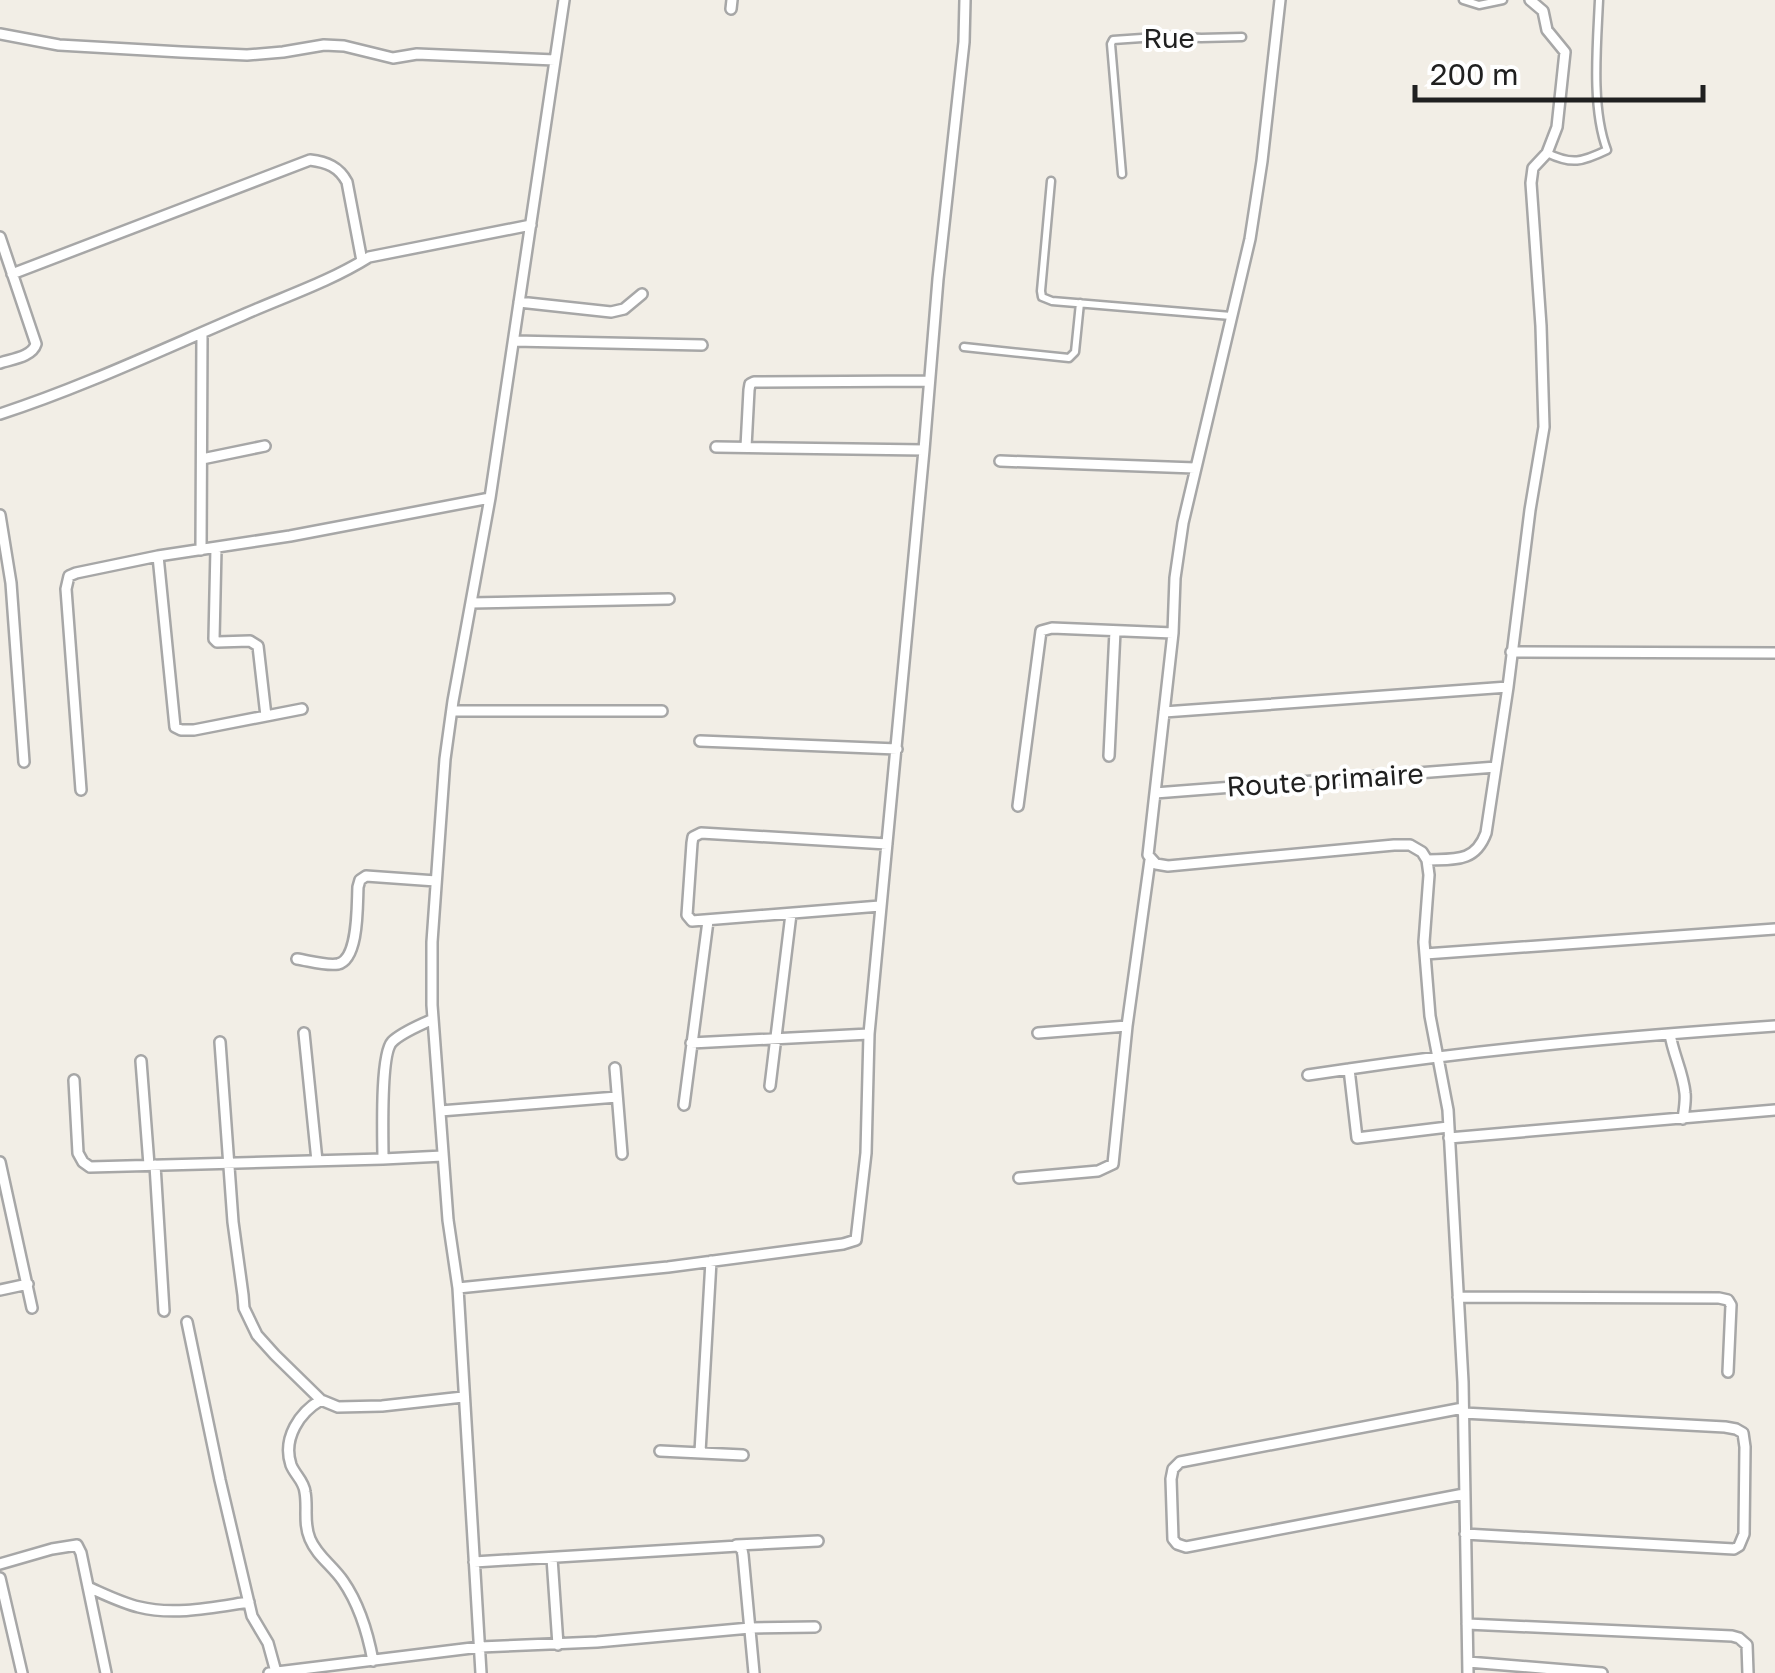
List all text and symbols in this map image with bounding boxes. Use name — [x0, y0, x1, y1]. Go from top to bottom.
street label: Rue — [1143, 21, 1195, 54]
scale bar — [1415, 40, 1702, 102]
text: 200 m — [1430, 56, 1519, 92]
street label: Route primaire — [1225, 756, 1425, 803]

